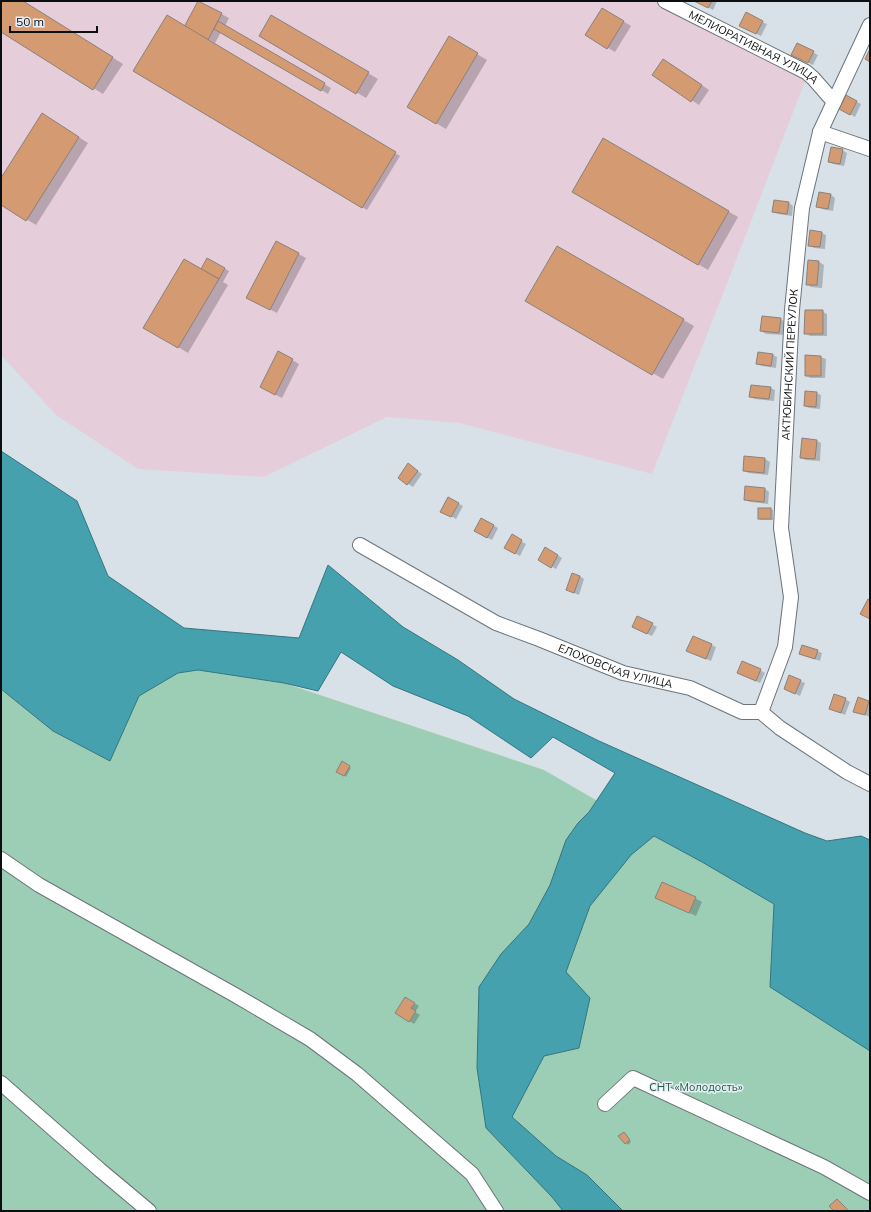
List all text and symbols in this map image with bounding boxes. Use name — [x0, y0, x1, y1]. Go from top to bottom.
street label: МЕЛИОРАТИВНАЯ УЛИЦА — [687, 7, 822, 87]
scale bar — [10, 8, 97, 34]
text: 50 m — [16, 14, 44, 29]
street label: АКТЮБИНСКИЙ ПЕРЕУЛОК — [778, 288, 801, 441]
street label: ЕЛОХОВСКАЯ УЛИЦА — [556, 641, 674, 691]
park label: СНТ «Молодость» — [649, 1080, 743, 1094]

